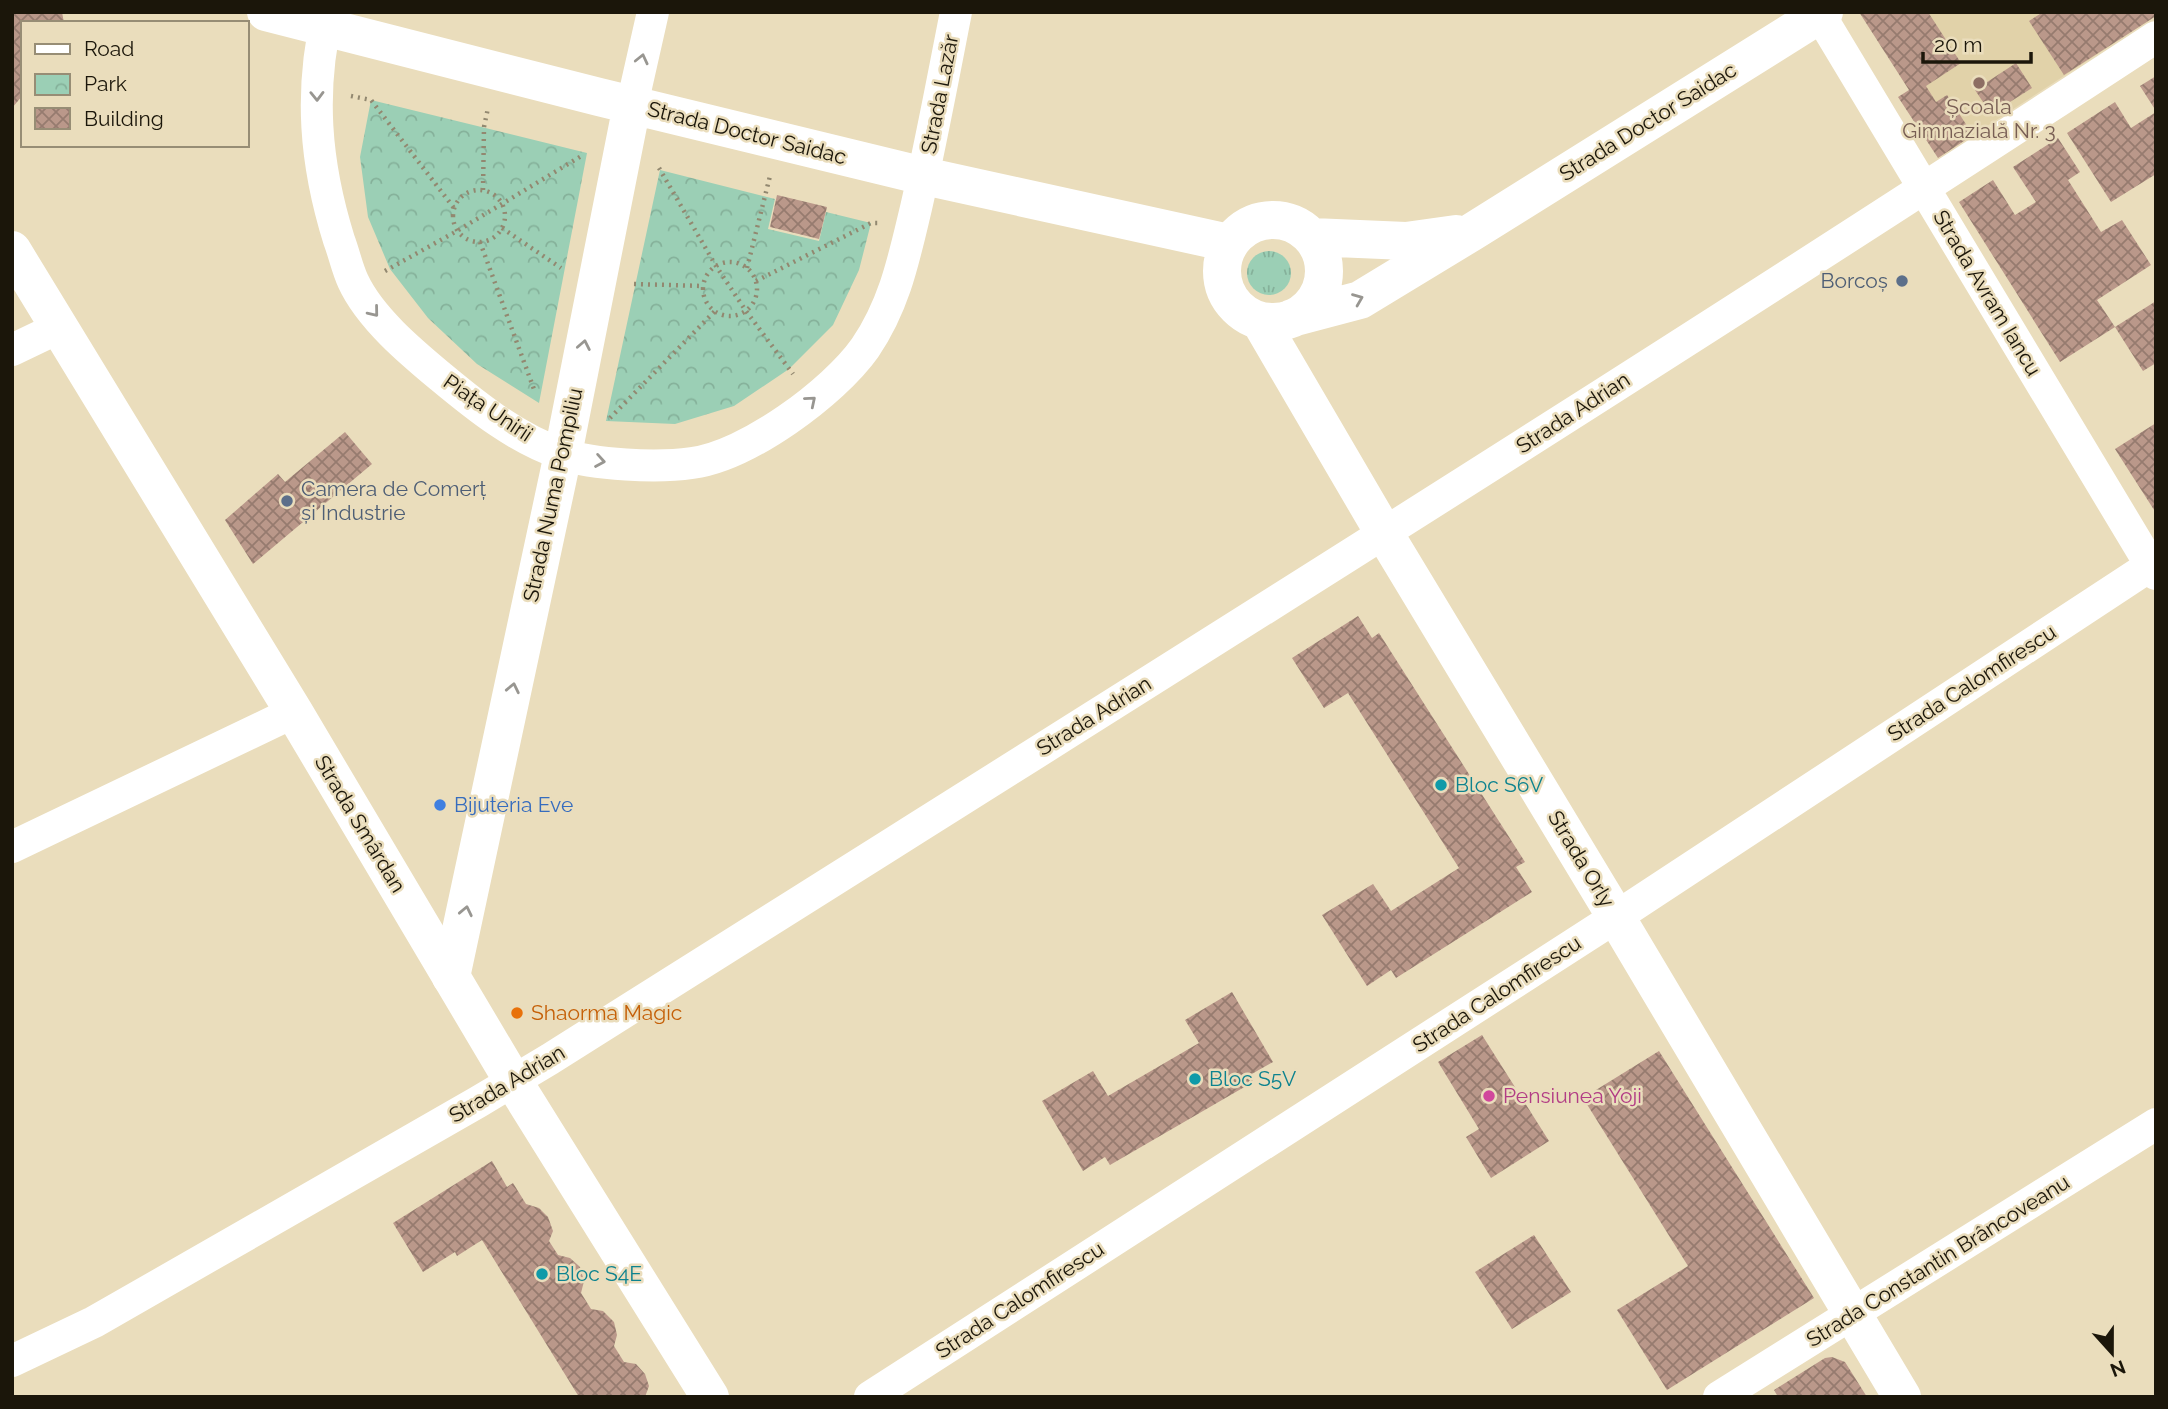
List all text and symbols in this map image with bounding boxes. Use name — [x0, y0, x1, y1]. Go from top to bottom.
legend — [21, 21, 248, 147]
scale bar — [1923, 21, 2032, 65]
street label: Strada Lazăr — [916, 31, 963, 156]
text: 20 m — [1934, 32, 1982, 57]
text: Road — [84, 36, 134, 61]
one-way arrow — [634, 53, 649, 65]
street label: Strada Doctor Saidac — [1555, 57, 1741, 186]
text: Park — [84, 71, 127, 96]
marker: Școala Gimnazială Nr. 3 — [1971, 75, 1987, 91]
one-way arrow — [309, 91, 324, 102]
place label: Școala Gimnazială Nr. 3 — [1902, 94, 2056, 143]
street label: Strada Doctor Saidac — [645, 96, 849, 169]
text: Building — [84, 106, 164, 131]
street label: Strada Avram Iancu — [1928, 206, 2047, 380]
place label: Borcoș — [1820, 268, 1888, 293]
marker: Borcoș — [1894, 273, 1910, 289]
one-way arrow — [1351, 293, 1363, 307]
one-way arrow — [366, 304, 379, 316]
one-way arrow — [576, 339, 591, 351]
street label: Strada Adrian — [1511, 367, 1634, 459]
street label: Piața Unirii — [439, 369, 538, 446]
street label: Strada Numa Pompiliu — [518, 386, 587, 604]
one-way arrow — [803, 397, 815, 410]
one-way arrow — [594, 453, 606, 468]
place label: Camera de Comerț și Industrie — [301, 476, 486, 525]
marker: Camera de Comerț și Industrie — [279, 493, 295, 509]
street label: Strada Calomfirescu — [1883, 619, 2061, 746]
street label: Strada Adrian — [1032, 670, 1156, 761]
one-way arrow — [505, 682, 519, 694]
street label: Strada Smârdan — [310, 751, 411, 897]
place label: Bloc S6V — [1455, 772, 1543, 797]
marker: Bloc S6V — [1433, 777, 1449, 793]
place label: Bijuteria Eve — [454, 792, 573, 817]
marker: Bijuteria Eve — [432, 797, 448, 813]
street label: Strada Orly — [1543, 806, 1620, 911]
one-way arrow — [457, 905, 472, 917]
street label: Strada Calomfirescu — [1408, 930, 1586, 1057]
place label: Shaorma Magic — [531, 1000, 682, 1025]
marker: Shaorma Magic — [509, 1005, 525, 1021]
street label: Strada Adrian — [445, 1039, 569, 1128]
place label: Bloc S5V — [1209, 1066, 1296, 1091]
marker: Bloc S5V — [1187, 1071, 1203, 1087]
place label: Pensiunea Yoji — [1503, 1083, 1642, 1108]
marker: Pensiunea Yoji — [1481, 1088, 1497, 1104]
street label: Strada Constantin Brâncoveanu — [1802, 1169, 2074, 1352]
street label: Strada Calomfirescu — [931, 1236, 1109, 1363]
place label: Bloc S4E — [556, 1261, 642, 1286]
marker: Bloc S4E — [534, 1266, 550, 1282]
north arrow — [2077, 1318, 2147, 1388]
text: N — [2107, 1356, 2129, 1382]

